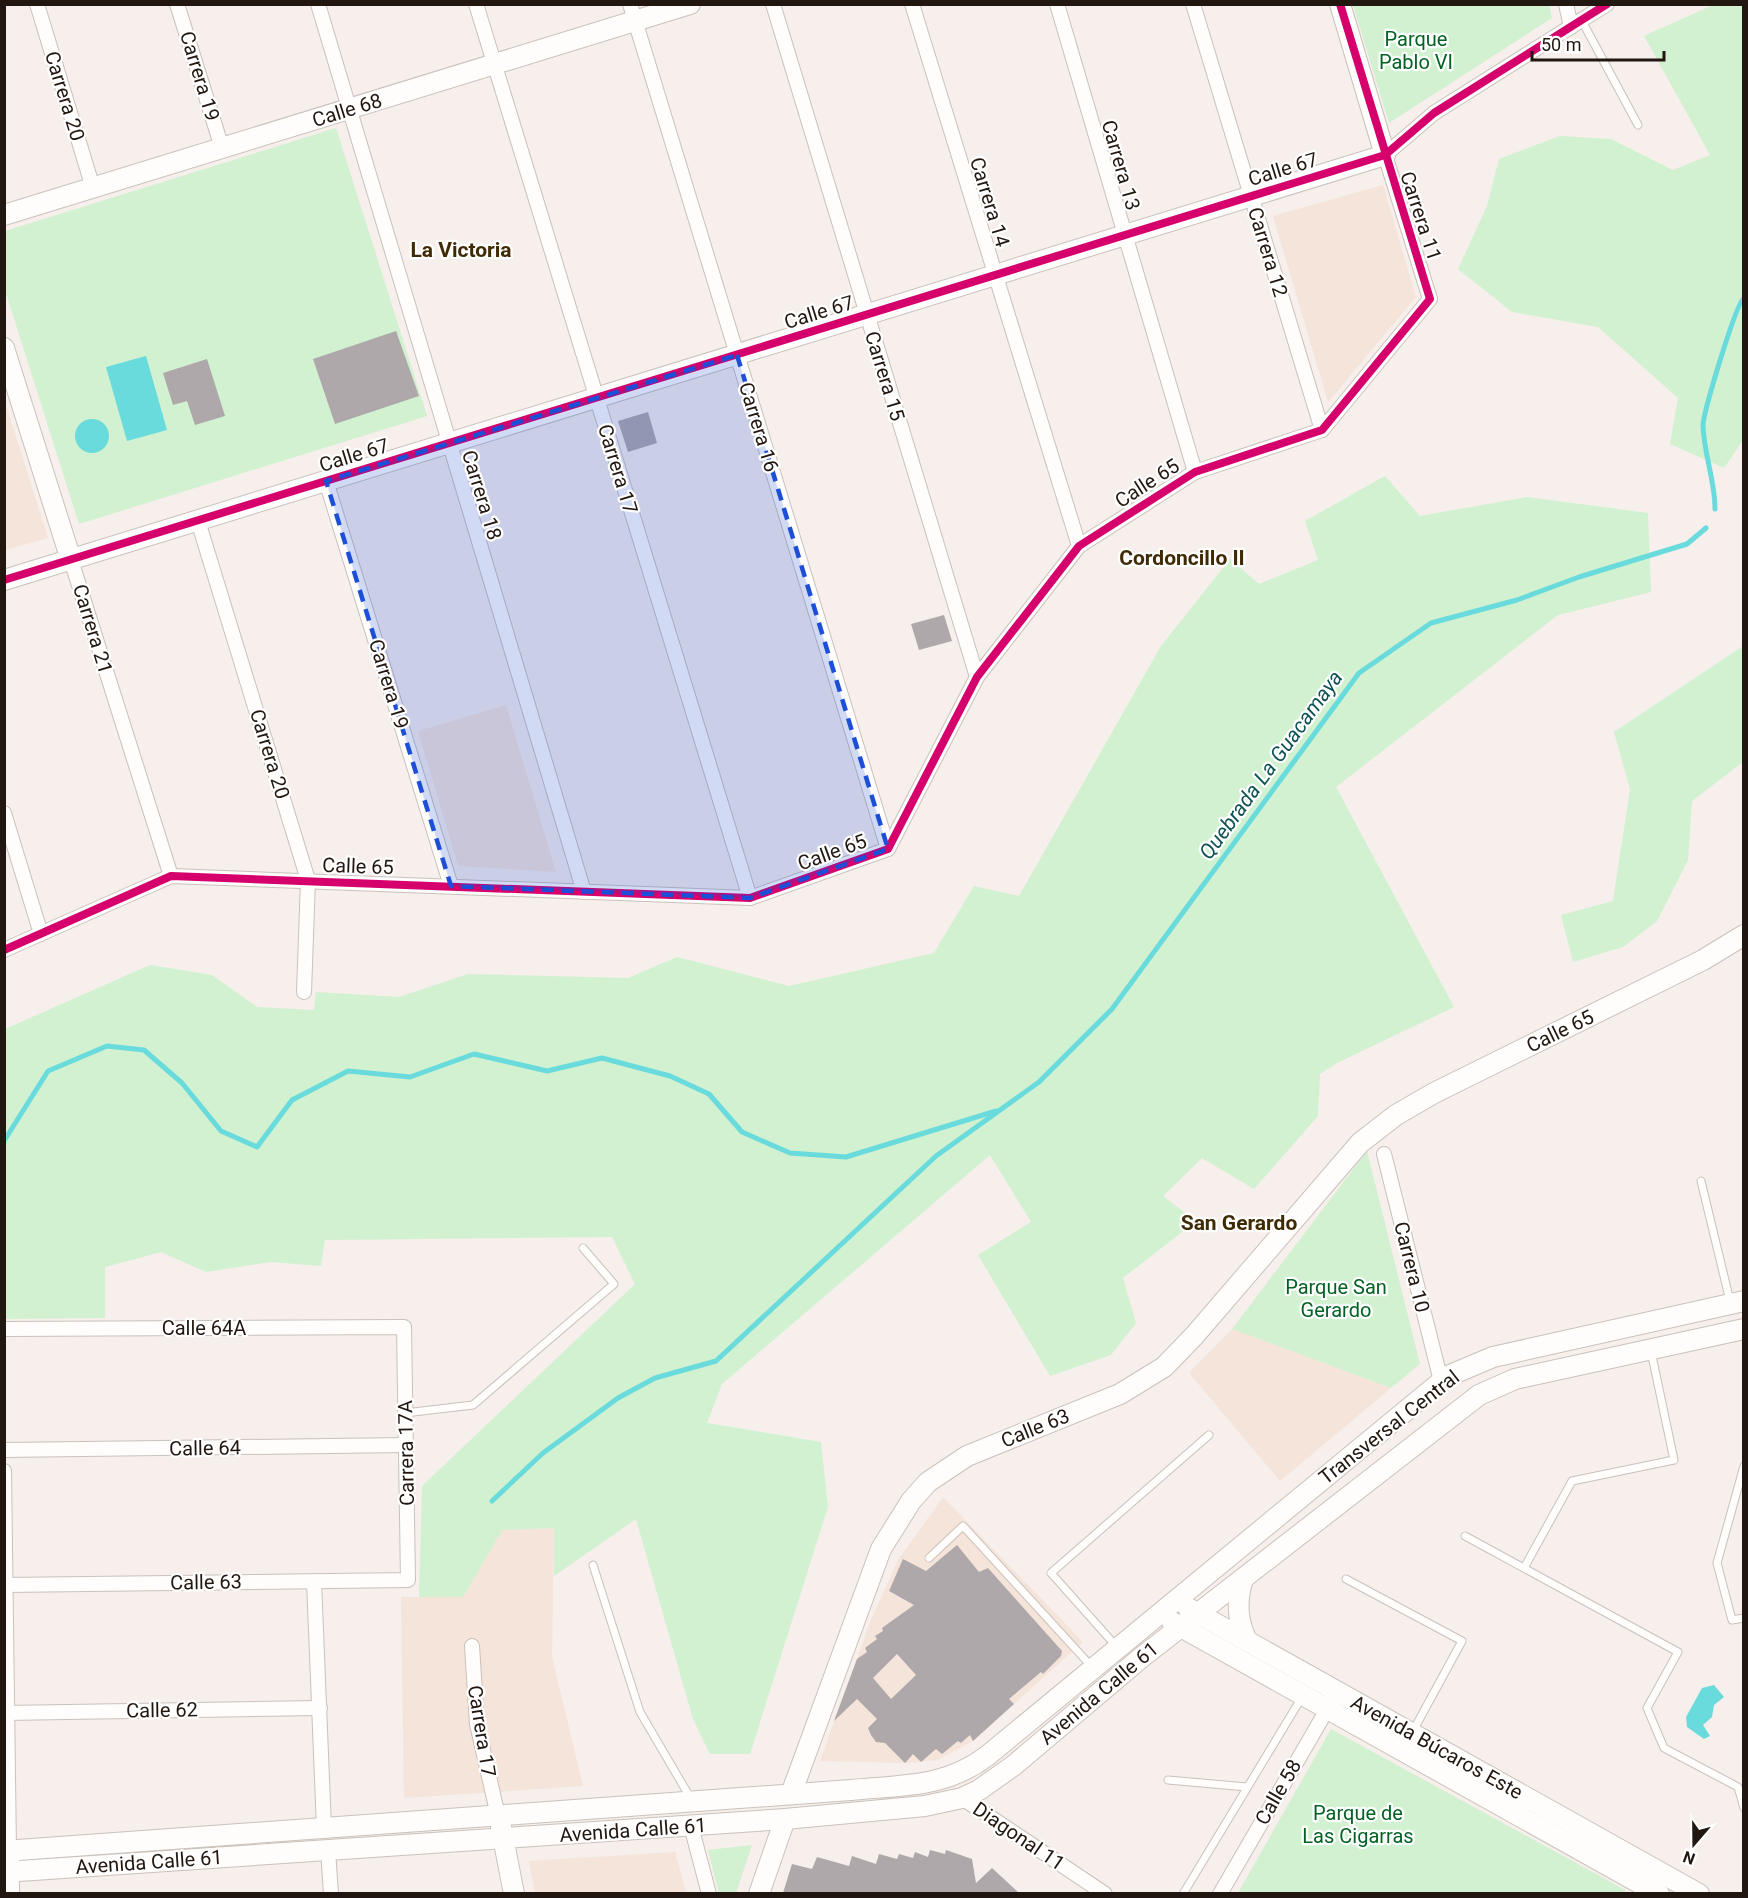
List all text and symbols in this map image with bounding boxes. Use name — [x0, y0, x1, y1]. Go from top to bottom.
scale bar — [1532, 24, 1664, 62]
park label: Parque Pablo VI — [1379, 27, 1453, 74]
street label: Carrera 19 — [175, 28, 225, 124]
text: 50 m — [1541, 34, 1581, 55]
street label: Carrera 20 — [40, 48, 90, 144]
street label: Calle 68 — [309, 88, 385, 132]
street label: Carrera 13 — [1097, 117, 1145, 213]
street label: Calle 67 — [1245, 147, 1321, 191]
street label: Carrera 14 — [965, 154, 1015, 250]
street label: Carrera 11 — [1395, 168, 1447, 264]
street label: Carrera 12 — [1243, 204, 1293, 300]
district label: La Victoria — [410, 238, 512, 262]
street label: Calle 67 — [781, 290, 857, 334]
street label: Carrera 15 — [860, 328, 910, 424]
street label: Carrera 16 — [734, 379, 784, 475]
street label: Carrera 17 — [593, 421, 643, 517]
street label: Calle 67 — [316, 433, 392, 477]
street label: Carrera 18 — [457, 447, 507, 543]
street label: Calle 65 — [1110, 453, 1184, 513]
district label: Cordoncillo II — [1119, 546, 1245, 570]
street label: Carrera 21 — [68, 581, 118, 677]
street label: Carrera 19 — [364, 636, 414, 732]
water label: Quebrada La Guacamaya — [1194, 666, 1348, 864]
street label: Carrera 20 — [245, 706, 295, 802]
street label: Calle 65 — [794, 828, 870, 876]
street label: Calle 65 — [322, 853, 394, 879]
street label: Calle 65 — [1523, 1005, 1597, 1057]
district label: San Gerardo — [1181, 1211, 1297, 1235]
street label: Carrera 10 — [1389, 1219, 1435, 1315]
park label: Parque San Gerardo — [1285, 1275, 1387, 1322]
street label: Calle 64A — [162, 1316, 246, 1340]
street label: Transversal Central — [1314, 1365, 1464, 1489]
street label: Carrera 17A — [393, 1400, 419, 1506]
street label: Calle 63 — [997, 1403, 1073, 1453]
street label: Calle 64 — [169, 1435, 241, 1461]
street label: Calle 63 — [170, 1569, 242, 1595]
street label: Avenida Calle 61 — [1035, 1636, 1163, 1750]
street label: Carrera 17 — [463, 1683, 501, 1779]
street label: Avenida Búcaros Este — [1347, 1690, 1527, 1804]
street label: Calle 62 — [126, 1697, 198, 1723]
street label: Calle 58 — [1250, 1755, 1306, 1829]
street label: Diagonal 11 — [968, 1796, 1070, 1876]
park label: Parque de Las Cigarras — [1302, 1801, 1414, 1848]
street label: Avenida Calle 61 — [559, 1813, 707, 1847]
north arrow — [1664, 1814, 1724, 1874]
street label: Avenida Calle 61 — [75, 1845, 223, 1879]
text: N — [1680, 1847, 1698, 1868]

